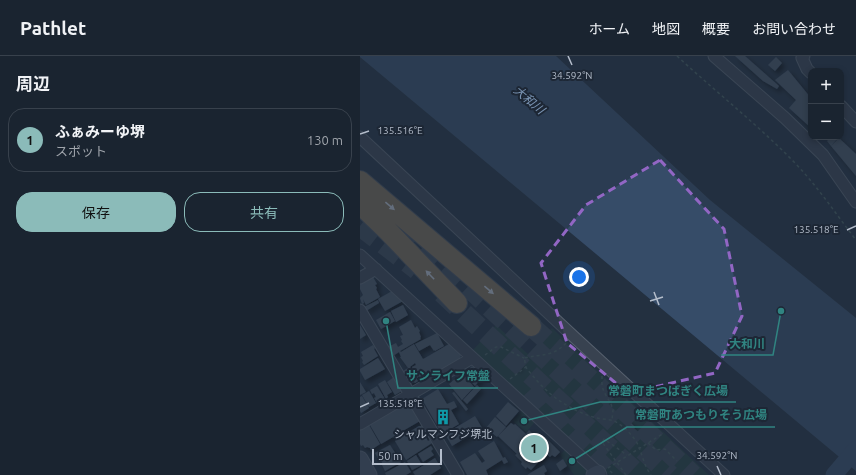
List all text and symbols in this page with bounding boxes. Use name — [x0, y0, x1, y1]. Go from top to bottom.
text: Pathlet — [20, 17, 86, 39]
text: ホーム — [588, 21, 630, 37]
text: 地図 — [652, 21, 680, 37]
text: 概要 — [702, 21, 730, 37]
text: お問い合わせ — [752, 21, 836, 37]
map controls — [808, 68, 844, 140]
button: + — [808, 68, 844, 104]
text: 34.592°N — [551, 70, 593, 81]
text: 周辺 — [16, 74, 50, 93]
water label: 大和川 — [511, 83, 549, 117]
button: − — [808, 104, 844, 140]
text: ふぁみーゆ堺 — [55, 123, 145, 140]
text: 135.516°E — [377, 125, 423, 136]
text: 1 — [26, 133, 34, 147]
text: 130 m — [307, 133, 343, 147]
text: スポット — [55, 144, 107, 158]
button: 保存 — [16, 192, 176, 232]
button: 共有 — [184, 192, 344, 232]
one-way arrow — [385, 201, 394, 210]
text: 135.518°E — [793, 224, 839, 235]
your location — [569, 267, 589, 287]
one-way arrow — [426, 270, 435, 280]
one-way arrow — [484, 286, 494, 295]
callout: 大和川 — [721, 331, 773, 355]
text: 大和川 — [729, 337, 765, 350]
callout: サンライフ常盤 — [398, 364, 498, 388]
text: サンライフ常盤 — [406, 369, 490, 382]
callout: 常磐町まつばぎく広場 — [600, 378, 736, 402]
text: 常磐町まつばぎく広場 — [608, 384, 728, 397]
text: 135.518°E — [377, 398, 423, 409]
callout: 常磐町あつもりそう広場 — [627, 403, 775, 427]
building icon: シャルマンフジ堺北 — [434, 408, 452, 426]
text: 常磐町あつもりそう広場 — [635, 408, 767, 421]
place label: シャルマンフジ堺北 — [394, 428, 492, 440]
pin: 1 — [521, 433, 547, 463]
scale bar — [372, 447, 442, 466]
text: 50 m — [378, 450, 402, 462]
text: 34.592°N — [696, 450, 738, 461]

